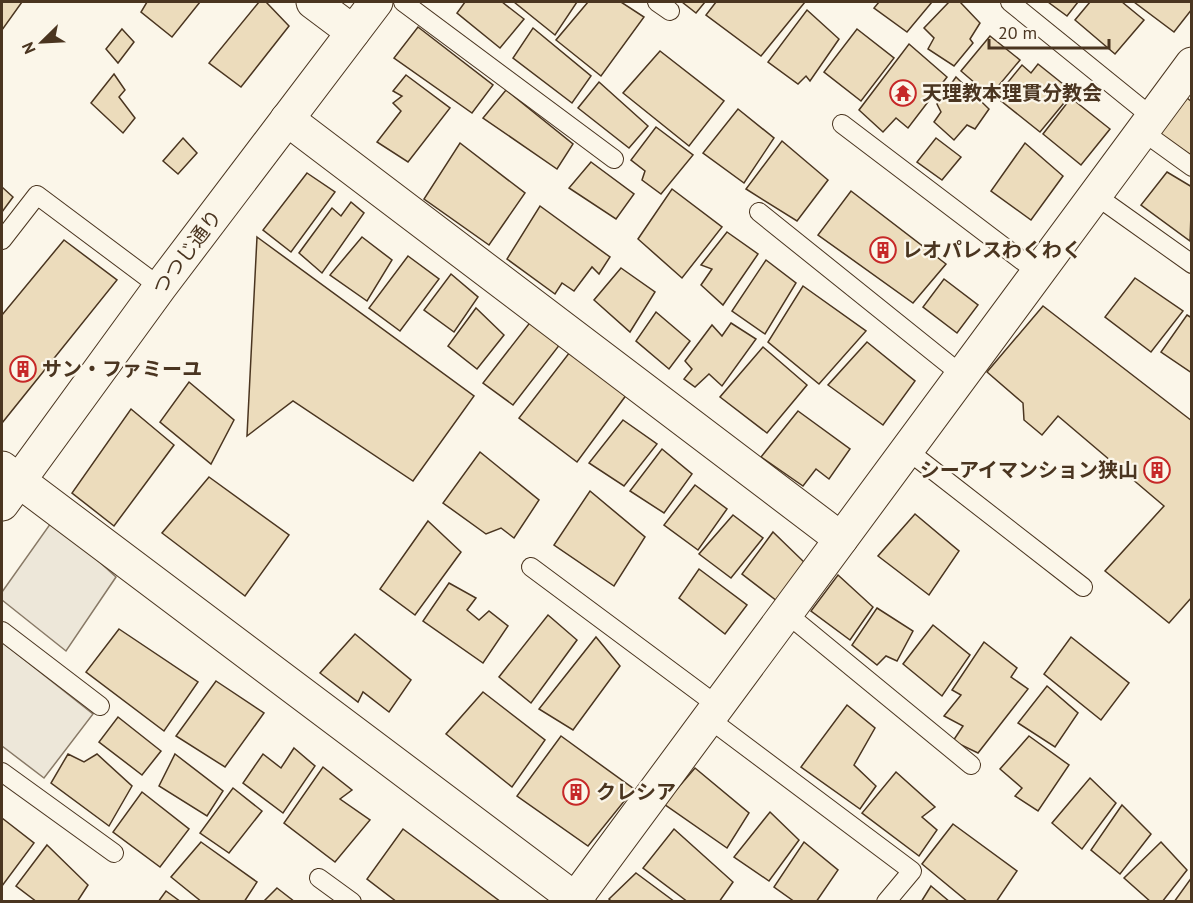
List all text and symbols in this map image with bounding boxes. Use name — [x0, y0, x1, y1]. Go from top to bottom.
north arrow — [12, 12, 72, 72]
scale bar — [989, 12, 1109, 50]
text: 20 m — [998, 21, 1037, 44]
text: N — [17, 39, 40, 57]
temple icon: 天理教本理貫分教会 — [888, 78, 918, 108]
place label: 天理教本理貫分教会 — [922, 80, 1102, 106]
street label: つつじ通り — [147, 204, 227, 300]
building icon: レオパレスわくわく — [868, 235, 898, 265]
place label: レオパレスわくわく — [902, 237, 1082, 263]
building icon: サン・ファミーユ — [8, 354, 38, 384]
place label: サン・ファミーユ — [42, 356, 202, 382]
building icon: シーアイマンション狭山 — [1142, 455, 1172, 485]
place label: シーアイマンション狭山 — [920, 457, 1138, 483]
building icon: クレシア — [561, 777, 591, 807]
place label: クレシア — [596, 779, 676, 805]

